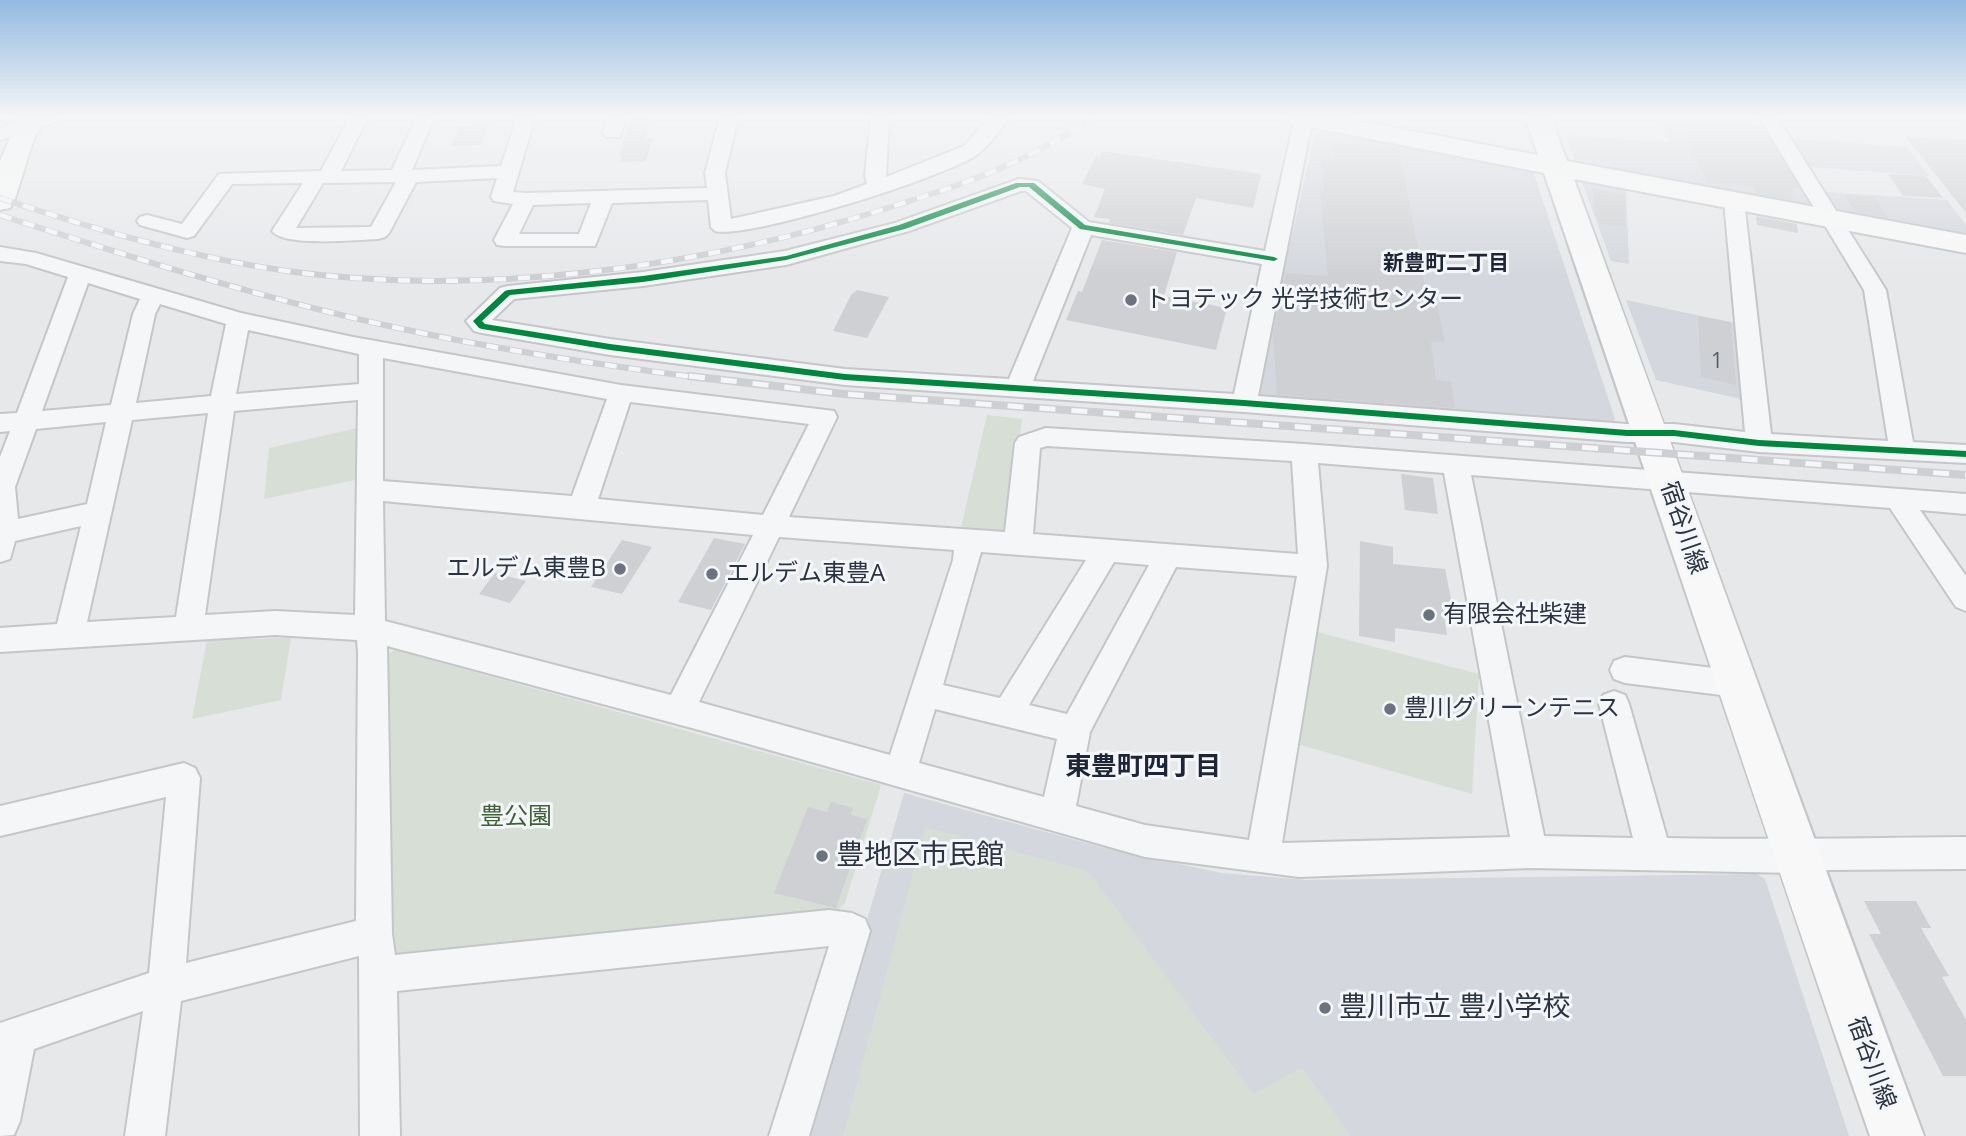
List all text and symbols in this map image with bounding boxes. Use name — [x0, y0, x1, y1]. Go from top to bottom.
district label: 新豊町二丁目 — [1383, 251, 1509, 277]
place label: トヨテック 光学技術センター — [1145, 286, 1463, 314]
marker: トヨテック 光学技術センター — [1123, 292, 1139, 308]
house number: 1 — [1711, 349, 1723, 375]
street label: 宿谷川線 — [1654, 478, 1712, 578]
place label: エルデム東豊B — [446, 555, 606, 583]
place label: エルデム東豊A — [726, 560, 885, 588]
marker: エルデム東豊B — [612, 561, 628, 577]
marker: エルデム東豊A — [704, 566, 720, 582]
place label: 有限会社柴建 — [1443, 601, 1587, 629]
marker: 有限会社柴建 — [1421, 607, 1437, 623]
place label: 豊川グリーンテニス — [1404, 695, 1620, 723]
marker: 豊川グリーンテニス — [1382, 701, 1398, 717]
district label: 東豊町四丁目 — [1065, 752, 1221, 784]
park label: 豊公園 — [480, 803, 552, 831]
place label: 豊地区市民館 — [836, 839, 1004, 873]
marker: 豊地区市民館 — [814, 848, 830, 864]
place label: 豊川市立 豊小学校 — [1339, 991, 1570, 1025]
marker: 豊川市立 豊小学校 — [1317, 1000, 1333, 1016]
street label: 宿谷川線 — [1841, 1013, 1901, 1113]

